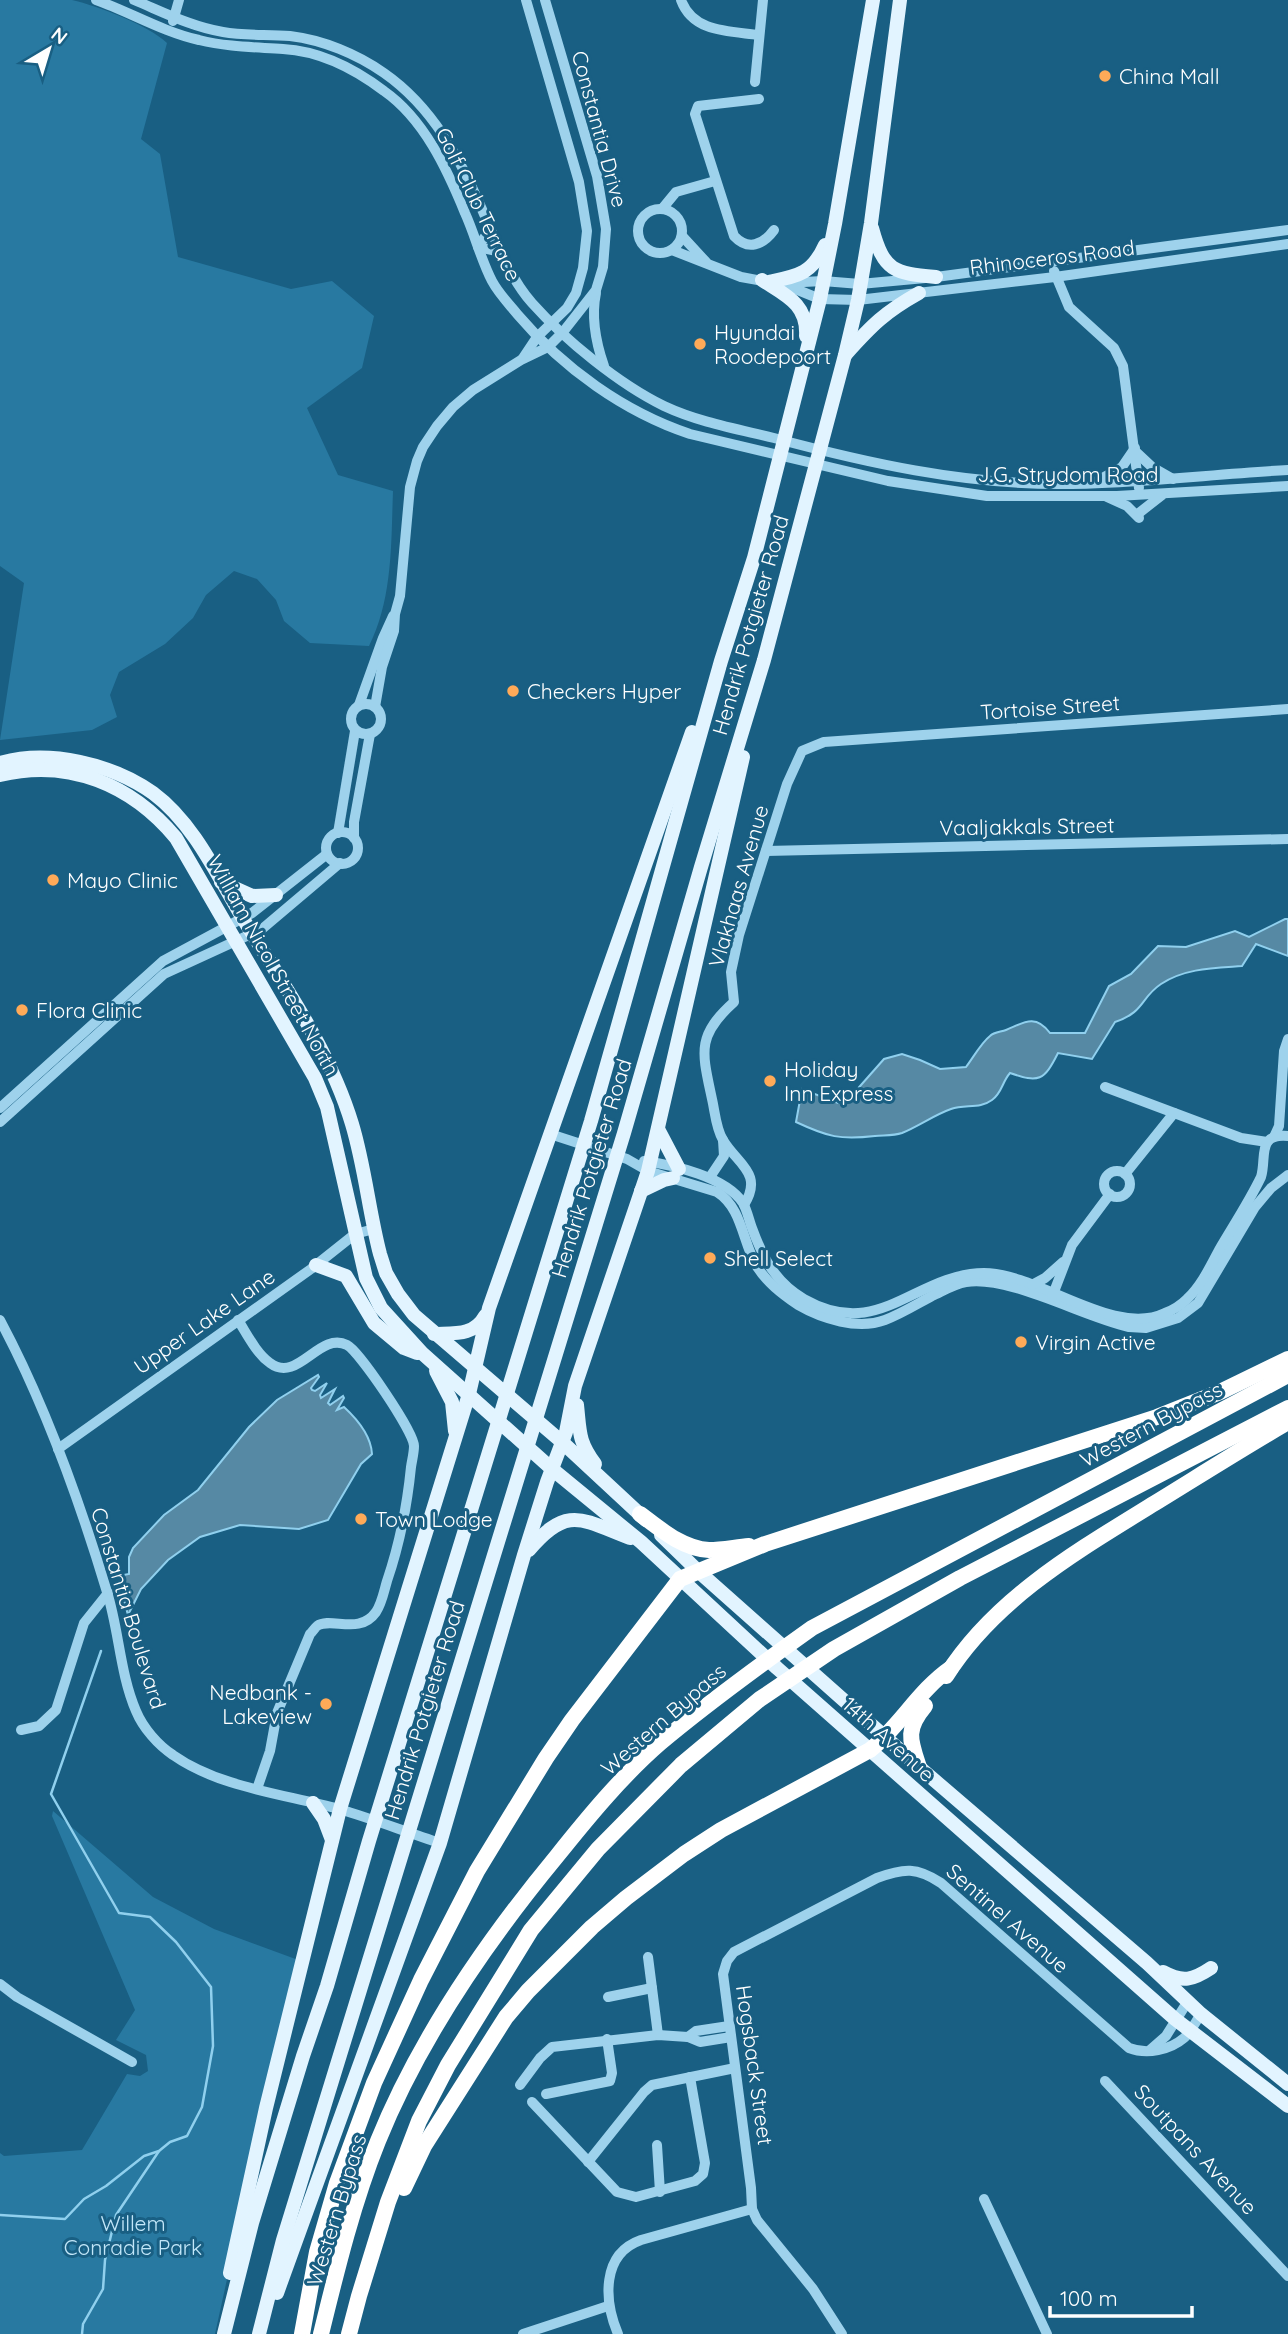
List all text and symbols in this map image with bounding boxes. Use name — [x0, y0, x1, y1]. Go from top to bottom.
north arrow — [14, 14, 84, 84]
text: N — [47, 22, 72, 49]
street label: Constantia Drive — [567, 48, 633, 210]
place label: China Mall — [1119, 63, 1220, 89]
marker: China Mall — [1097, 68, 1113, 84]
street label: Golf Club Terrace — [431, 123, 527, 285]
street label: Rhinoceros Road — [968, 234, 1136, 280]
place label: Hyundai Roodepoort — [714, 319, 831, 369]
marker: Hyundai Roodepoort — [692, 336, 708, 352]
street label: J.G. Strydom Road — [977, 461, 1159, 487]
street label: Hendrik Potgieter Road — [706, 512, 794, 738]
place label: Checkers Hyper — [527, 678, 681, 704]
marker: Checkers Hyper — [505, 683, 521, 699]
street label: Tortoise Street — [979, 689, 1121, 725]
street label: Vlakhaas Avenue — [702, 802, 774, 970]
street label: Vaaljakkals Street — [939, 811, 1115, 841]
street label: William Nicol Street North — [202, 850, 346, 1080]
place label: Mayo Clinic — [67, 867, 178, 893]
marker: Mayo Clinic — [45, 872, 61, 888]
place label: Flora Clinic — [36, 997, 142, 1023]
marker: Flora Clinic — [14, 1002, 30, 1018]
street label: Hendrik Potgieter Road — [545, 1055, 637, 1281]
place label: Holiday Inn Express — [784, 1056, 893, 1106]
marker: Holiday Inn Express — [762, 1073, 778, 1089]
place label: Shell Select — [724, 1245, 833, 1271]
marker: Shell Select — [702, 1250, 718, 1266]
street label: Upper Lake Lane — [128, 1263, 280, 1379]
place label: Virgin Active — [1035, 1329, 1156, 1355]
marker: Virgin Active — [1013, 1334, 1029, 1350]
street label: Western Bypass — [1075, 1376, 1227, 1472]
street label: Constantia Boulevard — [86, 1504, 172, 1712]
place label: Town Lodge — [375, 1506, 493, 1532]
marker: Town Lodge — [353, 1511, 369, 1527]
street label: Hendrik Potgieter Road — [378, 1597, 470, 1823]
street label: Western Bypass — [595, 1658, 731, 1780]
place label: Nedbank - Lakeview — [209, 1679, 312, 1729]
street label: 14th Avenue — [838, 1691, 940, 1787]
marker: Nedbank - Lakeview — [318, 1696, 334, 1712]
street label: Sentinel Avenue — [941, 1858, 1075, 1978]
street label: Hogsback Street — [731, 1983, 779, 2147]
street label: Soutpans Avenue — [1129, 2079, 1263, 2219]
street label: Western Bypass — [301, 2131, 371, 2289]
park label: Willem Conradie Park — [64, 2210, 202, 2260]
scale bar — [1050, 2274, 1192, 2318]
text: 100 m — [1060, 2285, 1118, 2311]

